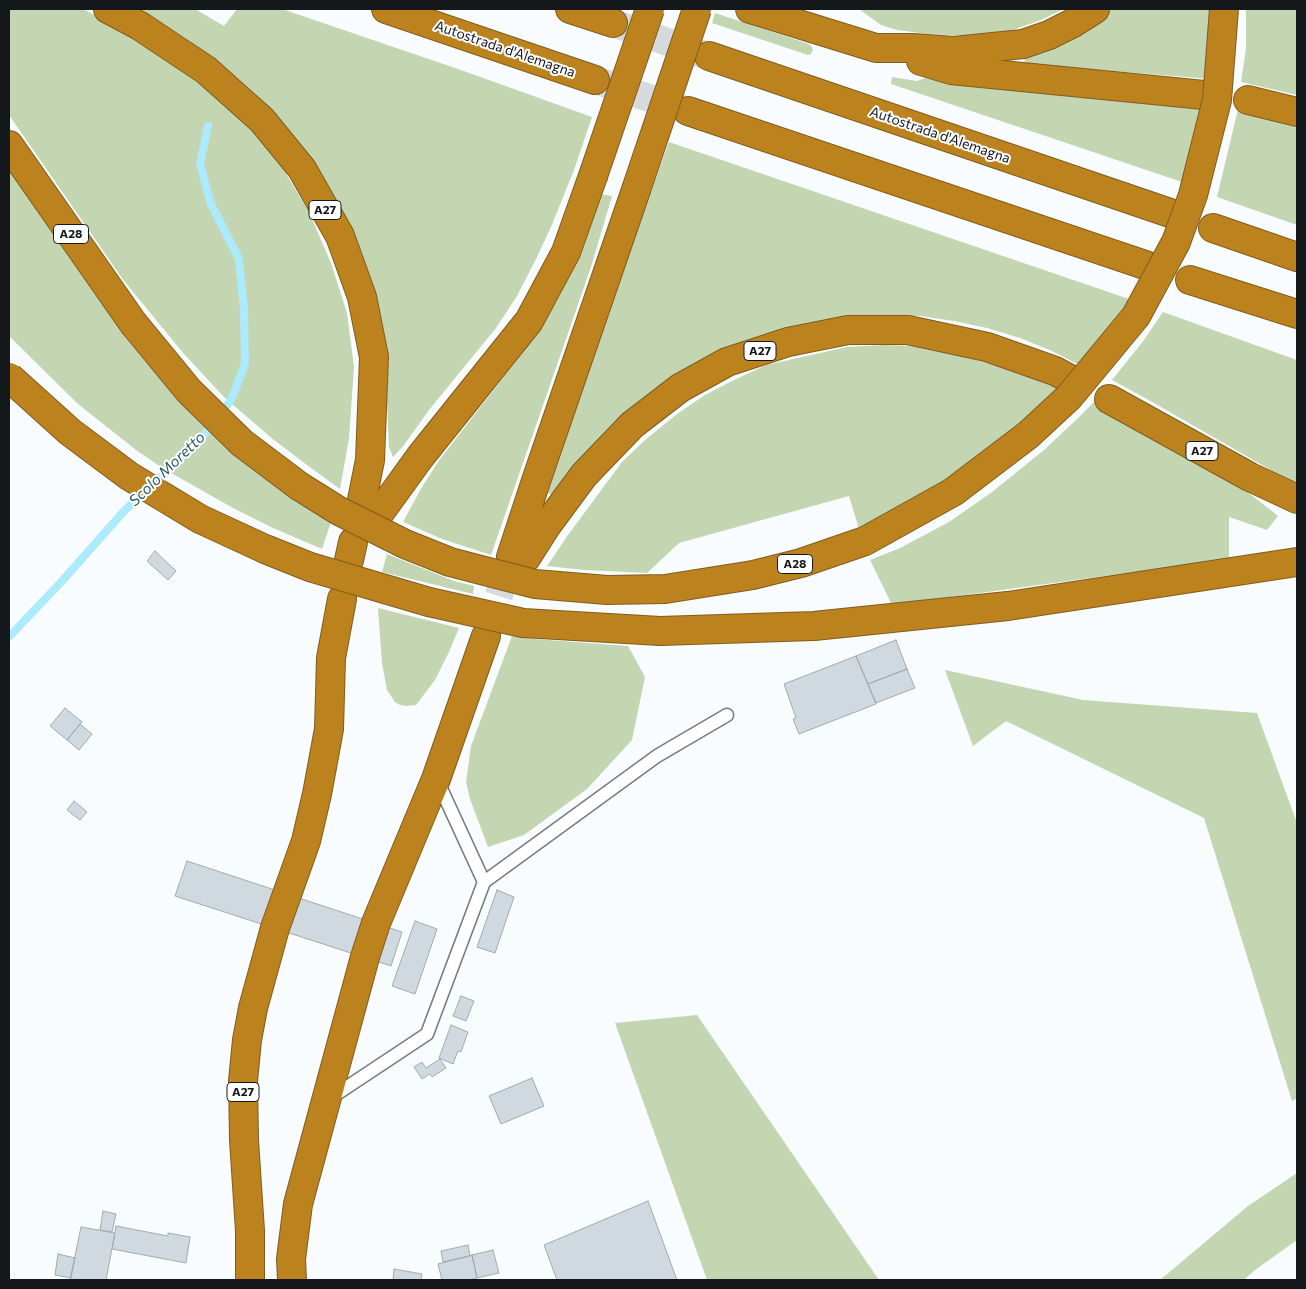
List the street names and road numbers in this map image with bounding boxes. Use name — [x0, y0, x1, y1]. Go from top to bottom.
street label: Autostrada d'Alemagna — [433, 17, 577, 81]
street label: Autostrada d'Alemagna — [868, 103, 1012, 167]
road number: A27 — [309, 200, 341, 220]
road number: A28 — [54, 224, 88, 243]
road number: A27 — [744, 342, 776, 361]
road number: A27 — [1186, 442, 1218, 461]
road number: A28 — [778, 554, 812, 574]
road number: A27 — [227, 1082, 259, 1102]

